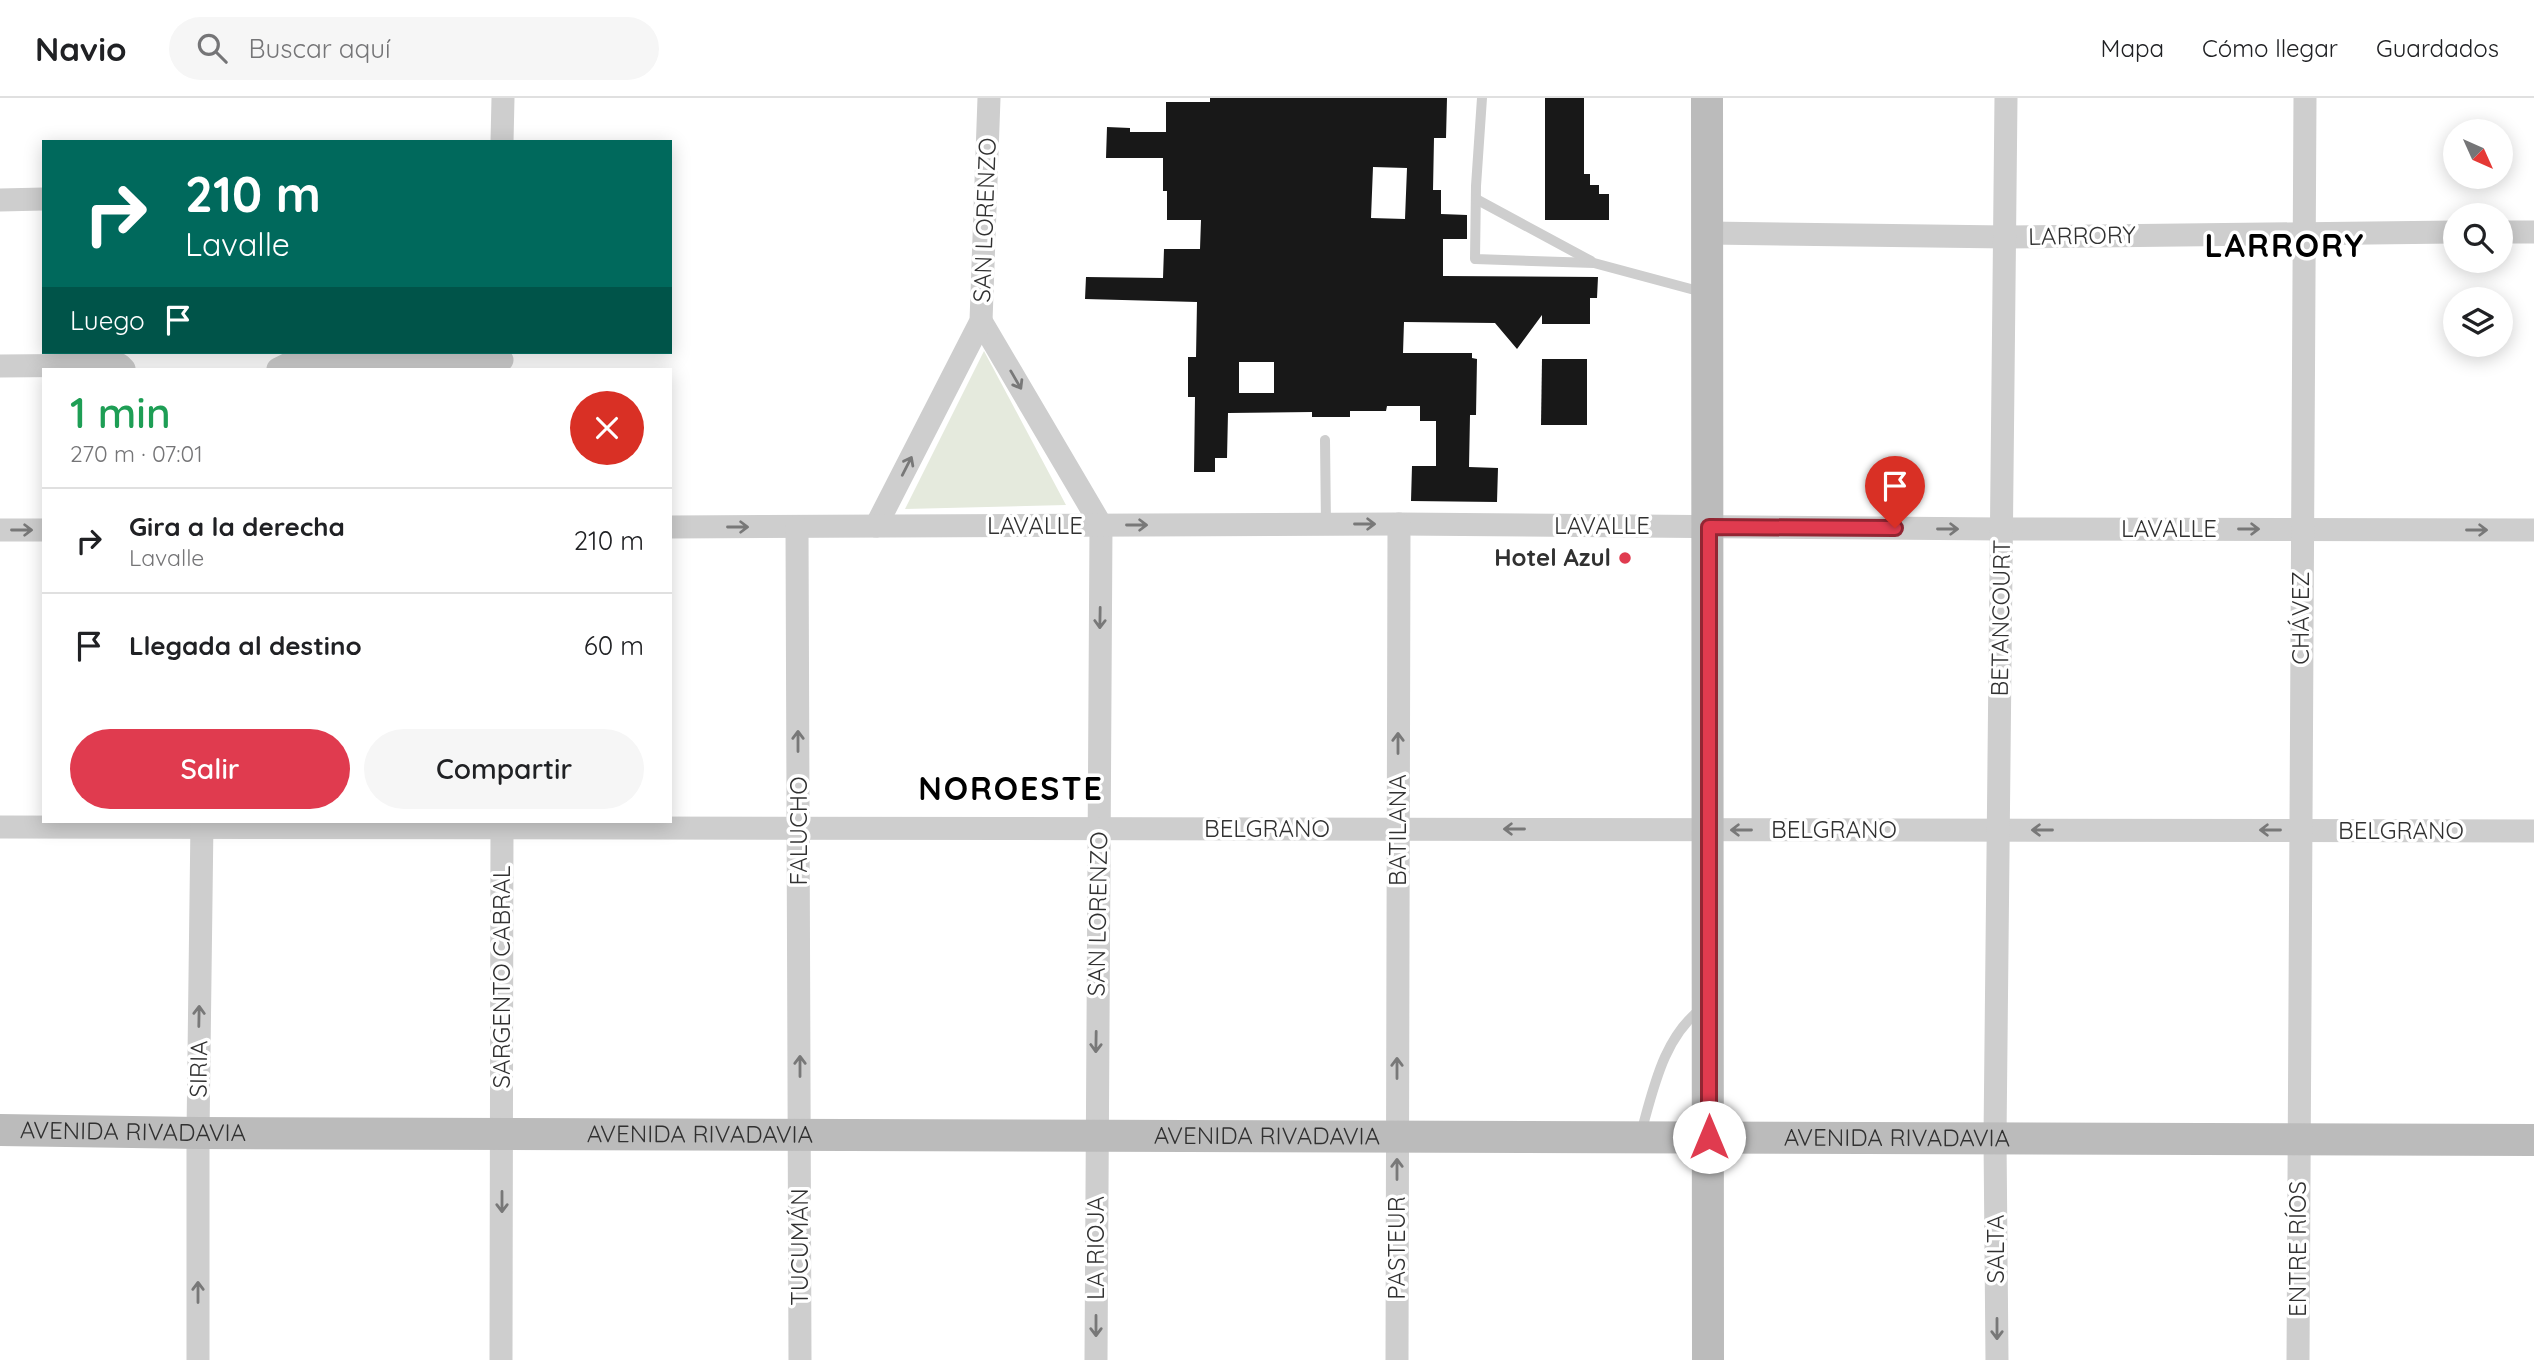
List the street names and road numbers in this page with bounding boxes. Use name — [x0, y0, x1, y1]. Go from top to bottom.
street label: SAN LORENZO — [966, 137, 1002, 303]
street label: LARRORY — [2028, 219, 2136, 251]
street label: LAVALLE — [987, 510, 1083, 540]
street label: LAVALLE — [1554, 510, 1650, 540]
street label: LAVALLE — [2121, 513, 2217, 543]
street label: BETANCOURT — [1984, 539, 2016, 697]
street label: CHÁVEZ — [2285, 571, 2315, 665]
street label: BATILANA — [1382, 774, 1412, 886]
street label: FALUCHO — [783, 776, 813, 886]
street label: BELGRANO — [1204, 813, 1330, 843]
street label: BELGRANO — [1771, 814, 1897, 844]
street label: BELGRANO — [2338, 815, 2464, 845]
street label: SAN LORENZO — [1081, 831, 1113, 997]
street label: SARGENTO CABRAL — [486, 865, 516, 1088]
street label: SIRIA — [183, 1040, 213, 1098]
street label: AVENIDA RIVADAVIA — [20, 1114, 246, 1147]
street label: AVENIDA RIVADAVIA — [587, 1118, 813, 1149]
street label: AVENIDA RIVADAVIA — [1154, 1120, 1380, 1151]
street label: AVENIDA RIVADAVIA — [1784, 1122, 2010, 1152]
street label: ENTRE RÍOS — [2282, 1181, 2312, 1317]
street label: TUCUMÁN — [784, 1188, 814, 1306]
street label: LA RIOJA — [1080, 1196, 1110, 1300]
street label: PASTEUR — [1381, 1196, 1411, 1300]
street label: SALTA — [1980, 1214, 2010, 1284]

